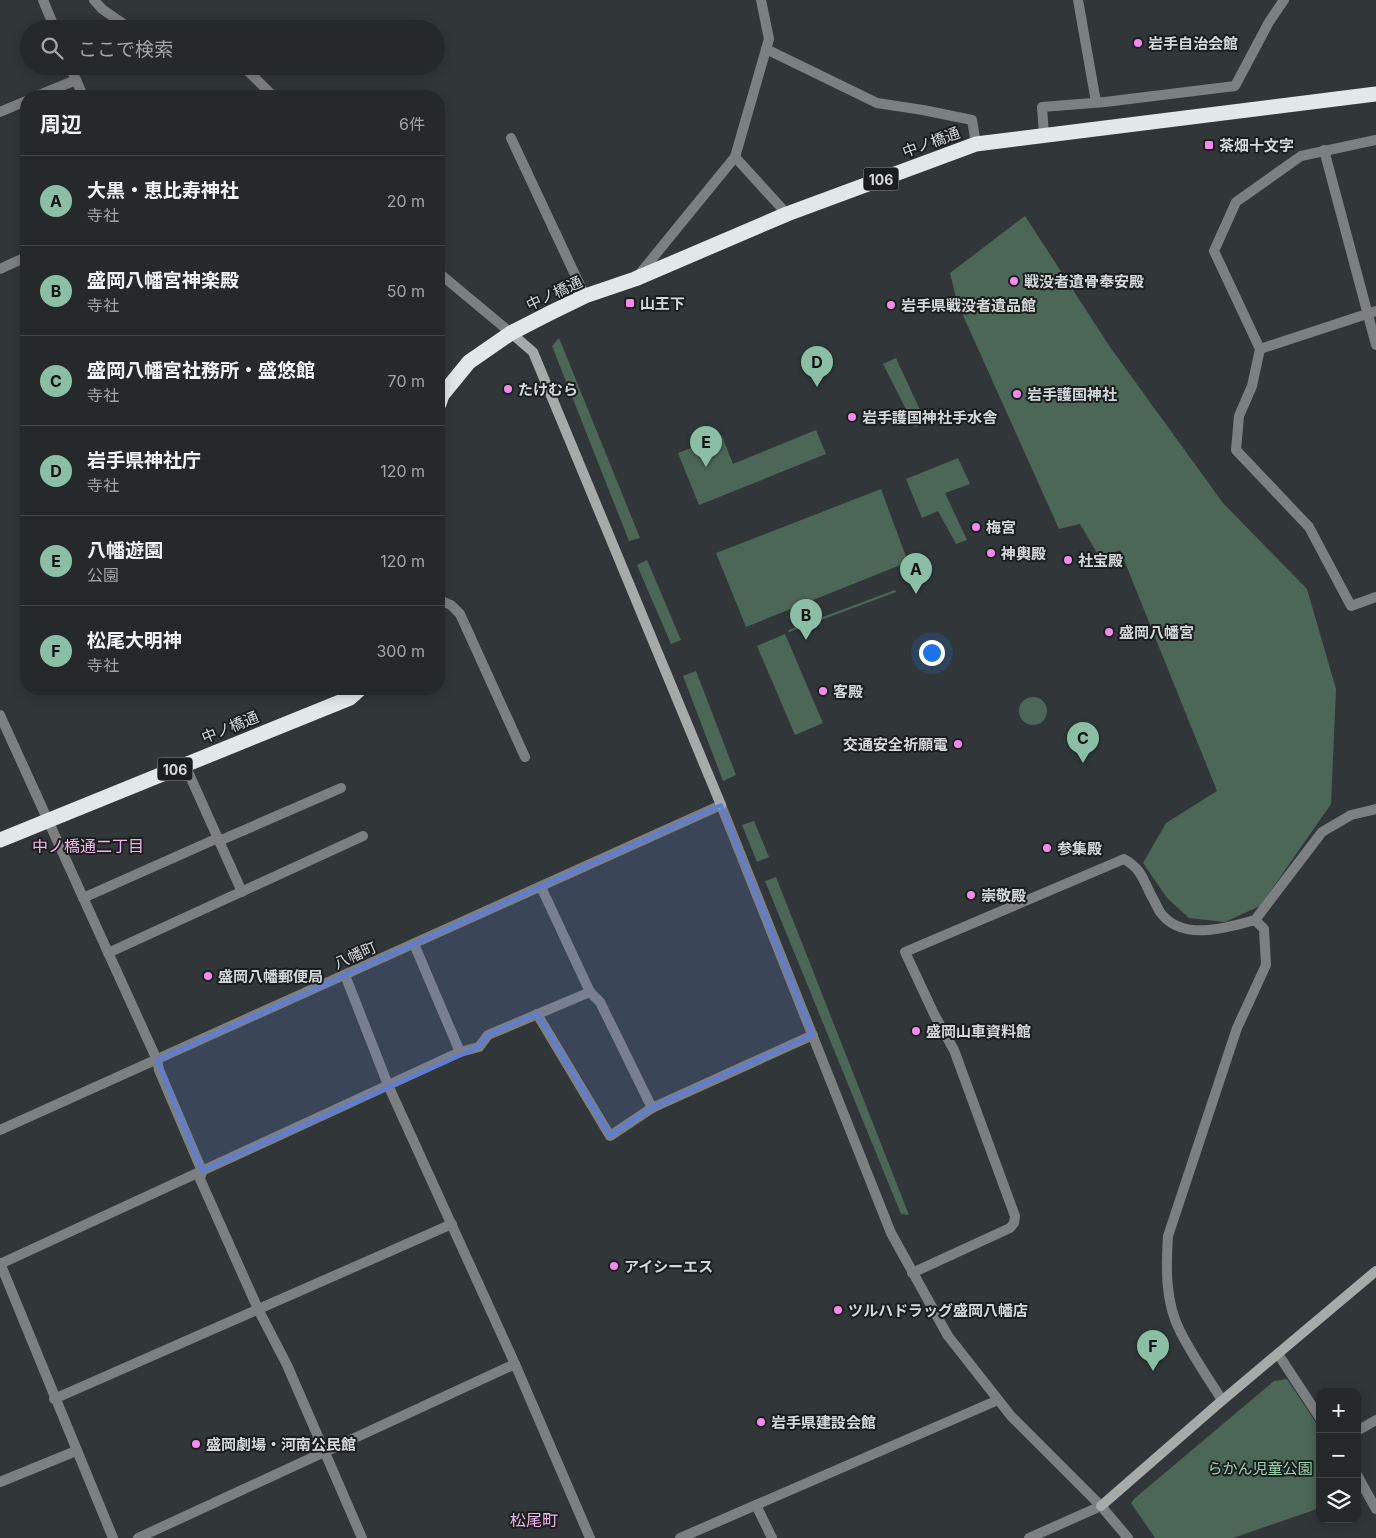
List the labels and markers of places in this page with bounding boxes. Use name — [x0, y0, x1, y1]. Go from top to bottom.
place label: 岩手自治会館 — [1148, 34, 1238, 53]
marker: 岩手自治会館 — [1132, 37, 1144, 49]
place label: 茶畑十文字 — [1219, 136, 1294, 155]
marker: 茶畑十文字 — [1203, 139, 1215, 151]
place label: 戦没者遺骨奉安殿 — [1024, 272, 1144, 291]
marker: 戦没者遺骨奉安殿 — [1008, 275, 1020, 287]
place label: 山王下 — [640, 294, 685, 313]
place label: 岩手県戦没者遺品館 — [901, 296, 1036, 315]
marker: 山王下 — [624, 297, 636, 309]
marker: 岩手県戦没者遺品館 — [885, 299, 897, 311]
pin: D — [801, 346, 833, 387]
place label: たけむら — [518, 380, 578, 399]
marker: たけむら — [502, 383, 514, 395]
place label: 岩手護国神社 — [1027, 385, 1117, 404]
marker: 岩手護国神社 — [1011, 388, 1023, 400]
place label: 岩手護国神社手水舎 — [862, 408, 998, 427]
marker: 岩手護国神社手水舎 — [846, 411, 858, 423]
pin: E — [690, 426, 722, 467]
place label: 梅宮 — [986, 518, 1016, 537]
marker: 梅宮 — [970, 521, 982, 533]
place label: 神輿殿 — [1000, 544, 1046, 563]
marker: 神輿殿 — [985, 547, 997, 559]
place label: 社宝殿 — [1078, 551, 1123, 570]
pin: A — [900, 553, 932, 594]
marker: 社宝殿 — [1062, 554, 1074, 566]
pin: B — [790, 599, 822, 640]
place label: 盛岡八幡宮 — [1119, 623, 1194, 642]
marker: 盛岡八幡宮 — [1103, 626, 1115, 638]
place label: 客殿 — [833, 682, 863, 701]
marker: 客殿 — [817, 685, 829, 697]
pin: C — [1067, 722, 1099, 763]
place label: 交通安全祈願電 — [843, 735, 948, 754]
marker: 交通安全祈願電 — [952, 738, 964, 750]
place label: 参集殿 — [1057, 839, 1102, 858]
marker: 参集殿 — [1041, 842, 1053, 854]
place label: 崇敬殿 — [981, 886, 1026, 905]
marker: 崇敬殿 — [965, 889, 977, 901]
place label: 盛岡八幡郵便局 — [218, 967, 323, 986]
marker: 盛岡八幡郵便局 — [202, 970, 214, 982]
place label: 盛岡山車資料館 — [926, 1022, 1031, 1041]
marker: 盛岡山車資料館 — [910, 1025, 922, 1037]
place label: アイシーエス — [624, 1257, 713, 1276]
marker: アイシーエス — [608, 1260, 620, 1272]
place label: ツルハドラッグ盛岡八幡店 — [848, 1301, 1028, 1320]
marker: ツルハドラッグ盛岡八幡店 — [832, 1304, 844, 1316]
pin: F — [1137, 1330, 1169, 1371]
place label: 岩手県建設会館 — [771, 1413, 876, 1432]
marker: 岩手県建設会館 — [755, 1416, 767, 1428]
place label: 盛岡劇場・河南公民館 — [206, 1435, 356, 1454]
marker: 盛岡劇場・河南公民館 — [190, 1438, 202, 1450]

